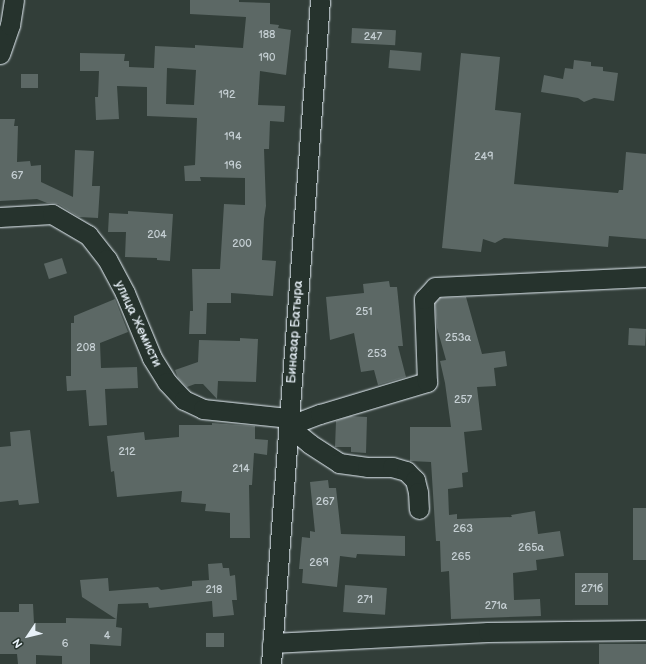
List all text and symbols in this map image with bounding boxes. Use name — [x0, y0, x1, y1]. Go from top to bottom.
house number: 188 — [258, 28, 276, 42]
house number: 247 — [364, 30, 382, 44]
house number: 190 — [258, 51, 276, 65]
house number: 192 — [218, 88, 236, 102]
house number: 194 — [224, 130, 242, 144]
house number: 249 — [474, 150, 494, 164]
house number: 196 — [224, 159, 242, 173]
house number: 67 — [11, 169, 23, 183]
house number: 204 — [147, 228, 167, 242]
house number: 200 — [232, 237, 252, 251]
street label: улица Жемисти — [111, 278, 165, 370]
street label: Биназар Батыра — [284, 280, 306, 384]
house number: 251 — [355, 305, 373, 319]
house number: 253а — [445, 331, 471, 345]
house number: 208 — [76, 341, 96, 355]
house number: 253 — [367, 347, 387, 361]
house number: 257 — [454, 393, 472, 407]
house number: 212 — [118, 445, 136, 459]
house number: 214 — [232, 462, 250, 476]
house number: 267 — [316, 495, 334, 509]
house number: 263 — [453, 522, 473, 536]
house number: 265а — [518, 541, 544, 555]
house number: 265 — [451, 550, 471, 564]
house number: 269 — [309, 556, 329, 570]
house number: 271б — [581, 582, 603, 596]
house number: 218 — [206, 583, 222, 597]
house number: 271 — [357, 593, 373, 607]
house number: 271а — [485, 599, 507, 613]
north arrow — [8, 616, 48, 656]
house number: 4 — [104, 629, 110, 643]
text: N — [10, 636, 25, 650]
house number: 6 — [62, 637, 68, 651]

